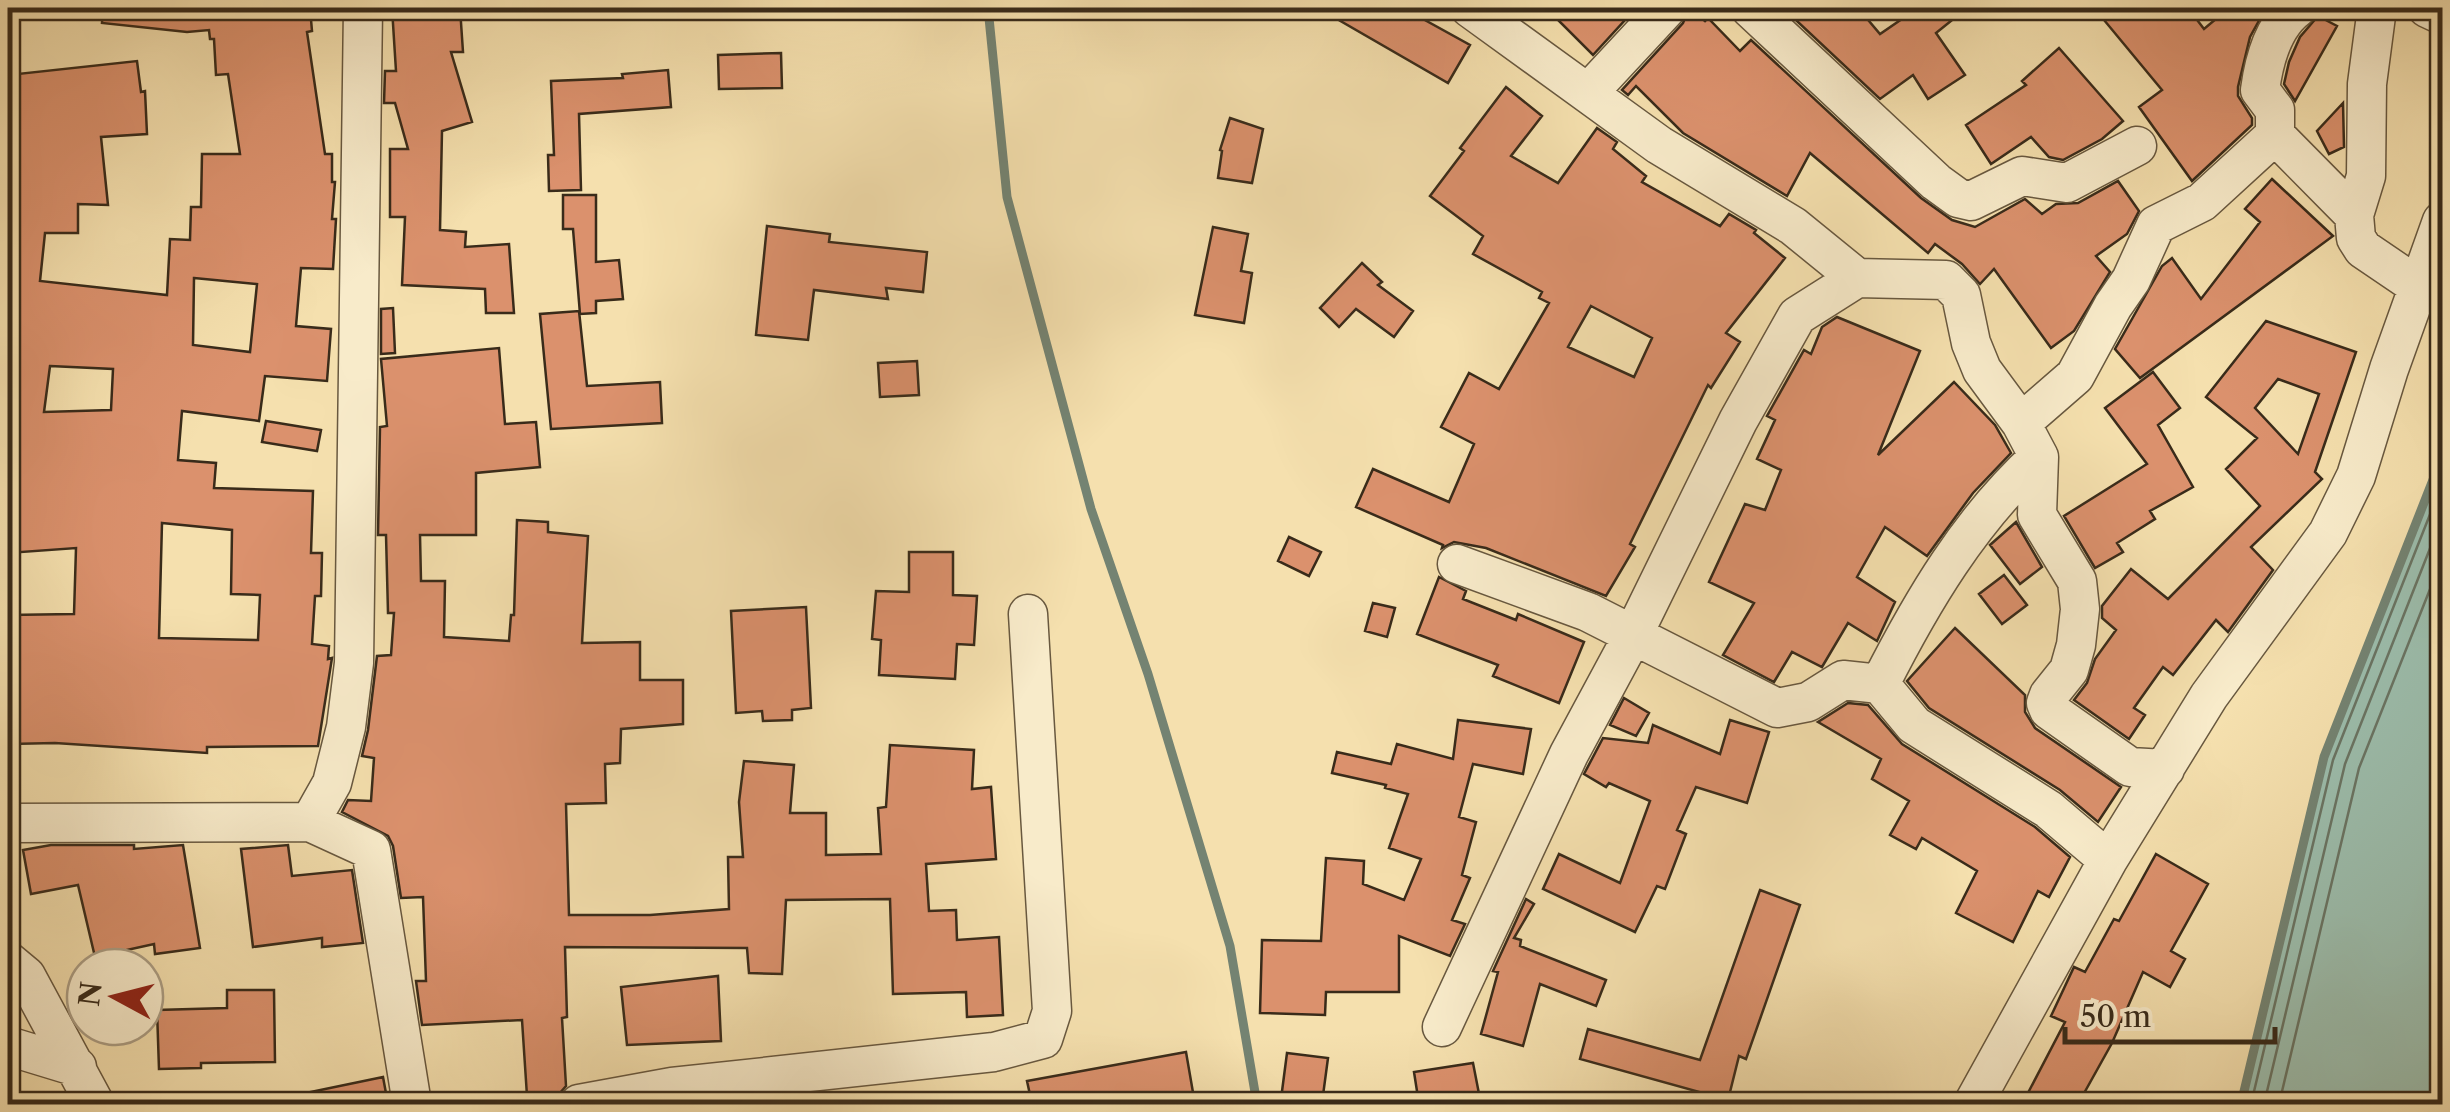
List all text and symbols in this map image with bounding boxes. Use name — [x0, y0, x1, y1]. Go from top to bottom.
north arrow — [65, 947, 165, 1047]
text: N — [72, 980, 109, 1008]
scale bar — [2065, 982, 2275, 1044]
text: 50 m — [2080, 998, 2151, 1035]

